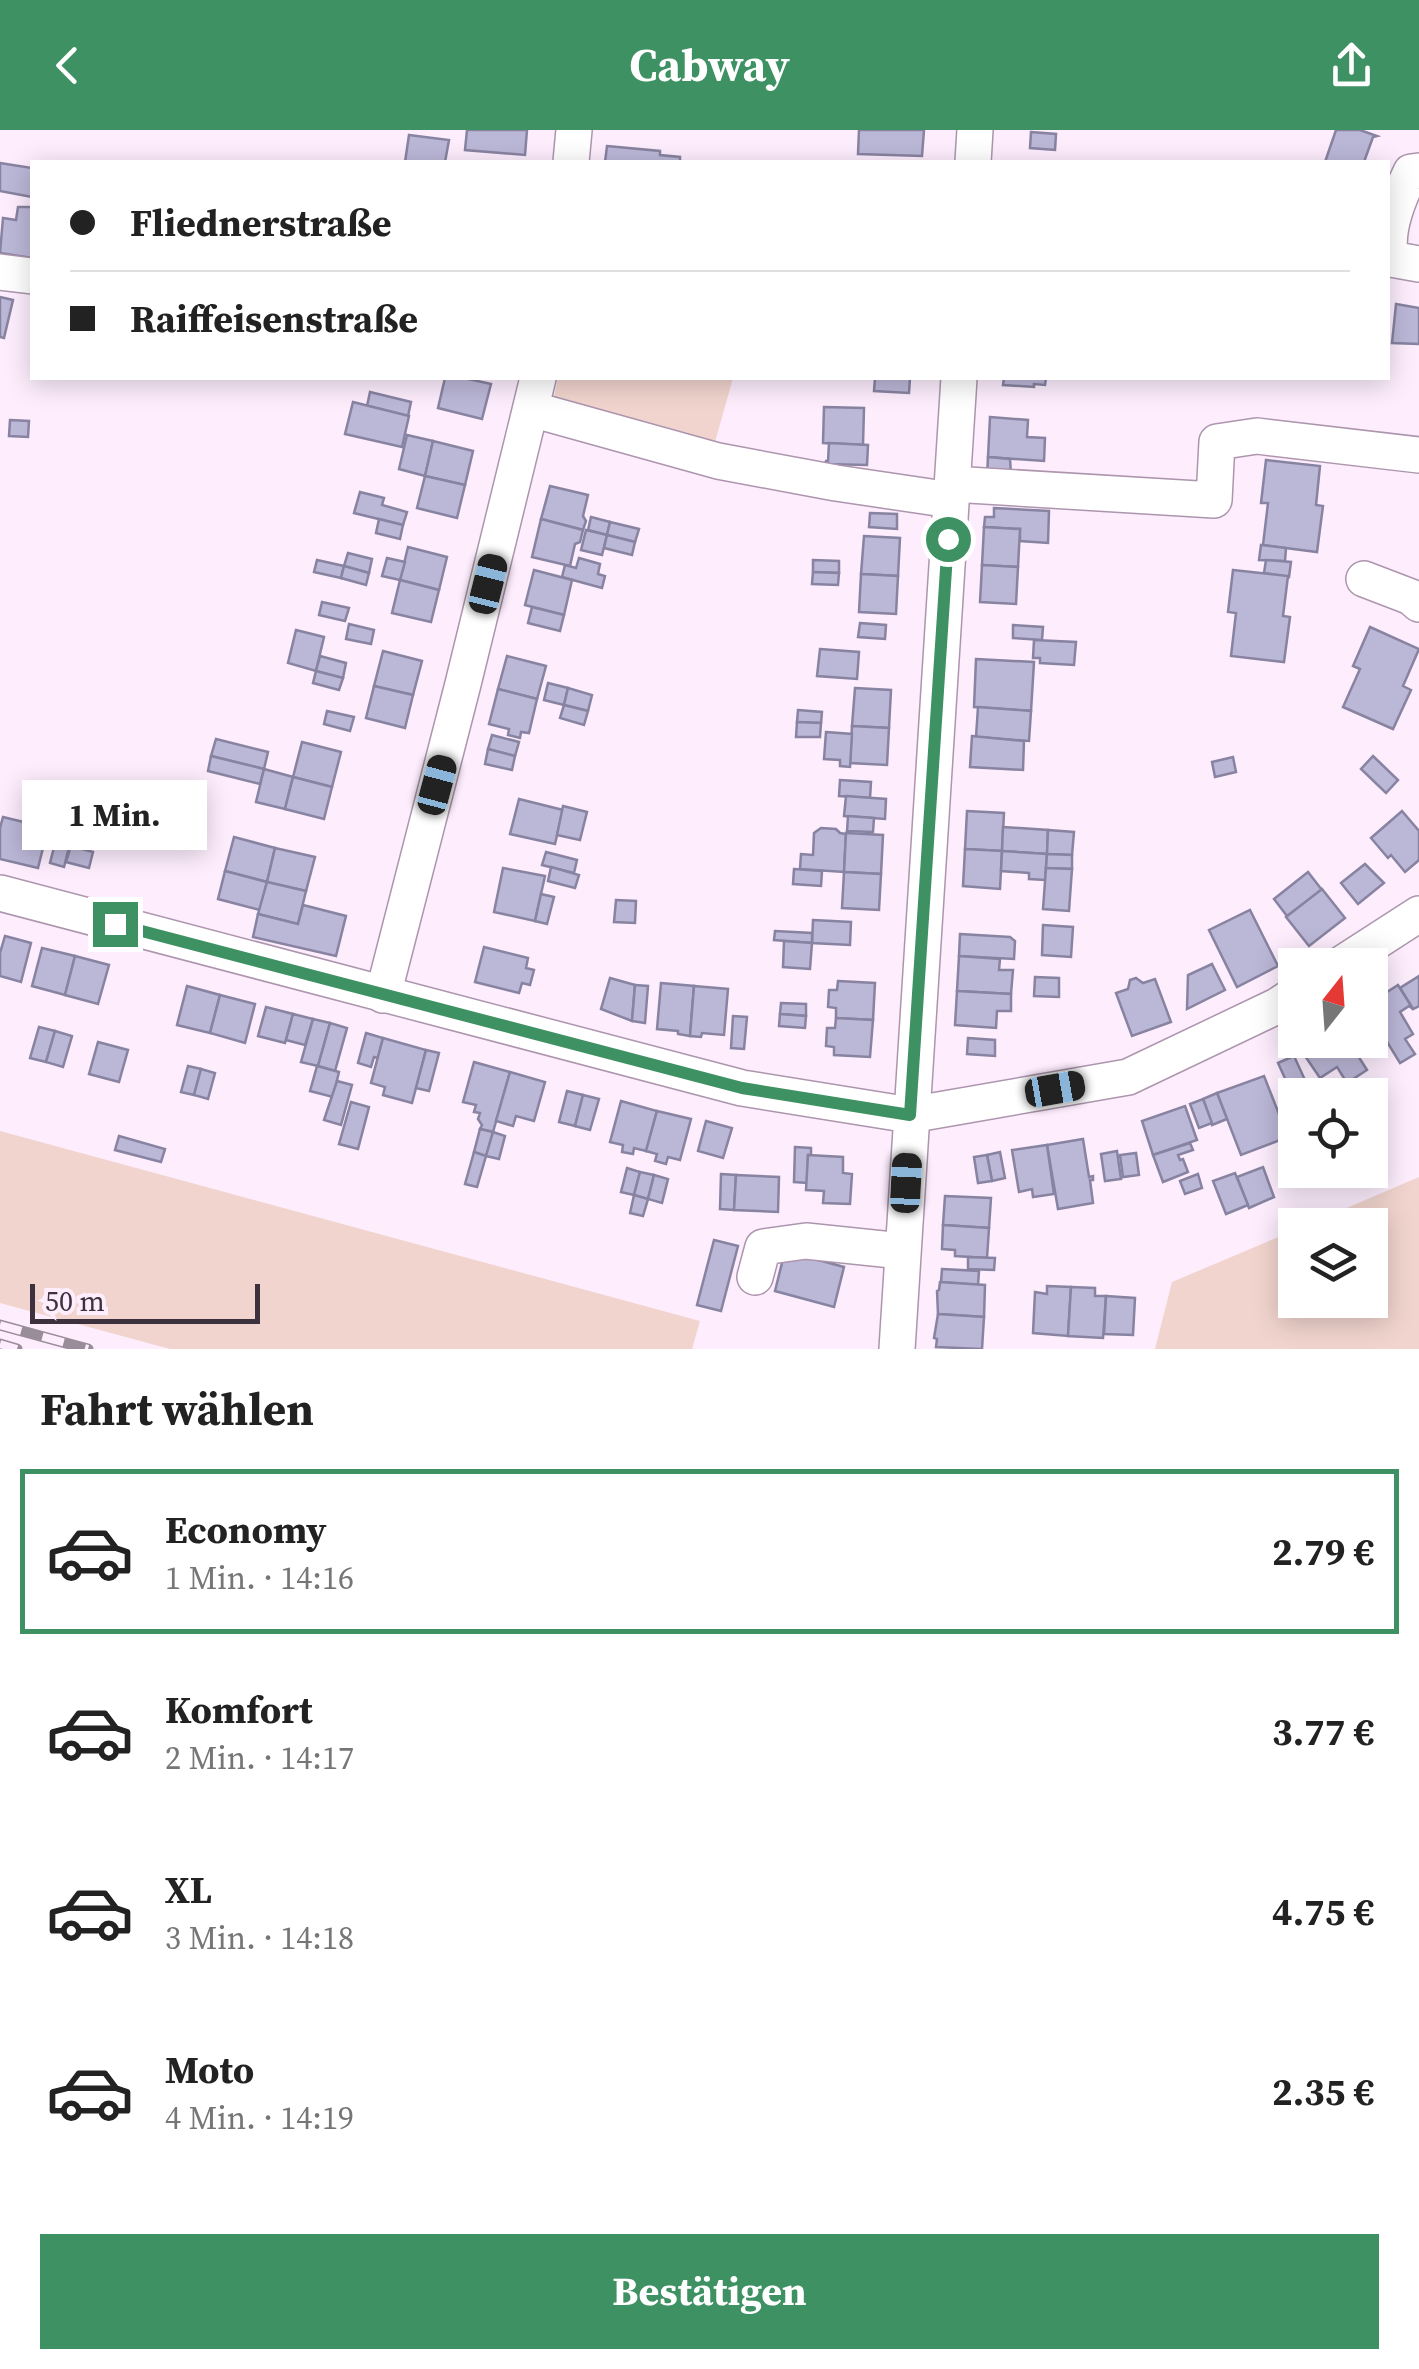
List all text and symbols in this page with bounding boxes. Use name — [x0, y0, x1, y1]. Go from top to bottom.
text: Cabway — [629, 34, 790, 96]
icon: back — [40, 38, 95, 93]
icon: share — [1324, 38, 1379, 93]
text: Fliednerstraße — [130, 197, 392, 249]
text: Raiffeisenstraße — [130, 293, 418, 345]
route start — [926, 517, 971, 562]
car — [466, 551, 510, 617]
car — [415, 752, 459, 818]
callout: 1 Min. — [22, 779, 208, 849]
text: 1 Min. — [68, 793, 161, 837]
route end — [93, 902, 138, 947]
north arrow — [1278, 948, 1388, 1058]
map controls — [1278, 948, 1388, 1318]
car — [1023, 1069, 1087, 1109]
button: locate — [1278, 1078, 1388, 1188]
car — [889, 1152, 923, 1214]
button: layers — [1278, 1208, 1388, 1318]
scale bar — [30, 1279, 260, 1324]
text: 50 m — [45, 1282, 105, 1320]
text: Fahrt wählen — [40, 1378, 314, 1440]
text: Economy — [165, 1504, 327, 1556]
icon: car — [45, 1507, 135, 1597]
text: 2.79 € — [1272, 1526, 1374, 1578]
text: 1 Min. · 14:16 — [165, 1556, 354, 1600]
text: Komfort — [165, 1684, 313, 1736]
icon: car — [45, 1687, 135, 1777]
text: 3.77 € — [1272, 1706, 1374, 1758]
text: 2 Min. · 14:17 — [165, 1736, 354, 1780]
text: XL — [165, 1864, 212, 1916]
icon: car — [45, 1867, 135, 1957]
text: 4.75 € — [1272, 1886, 1374, 1938]
text: 3 Min. · 14:18 — [165, 1916, 354, 1960]
text: Moto — [165, 2044, 254, 2096]
icon: car — [45, 2047, 135, 2137]
text: 2.35 € — [1272, 2066, 1374, 2118]
text: 4 Min. · 14:19 — [165, 2096, 354, 2140]
button: Bestätigen — [40, 2234, 1379, 2349]

